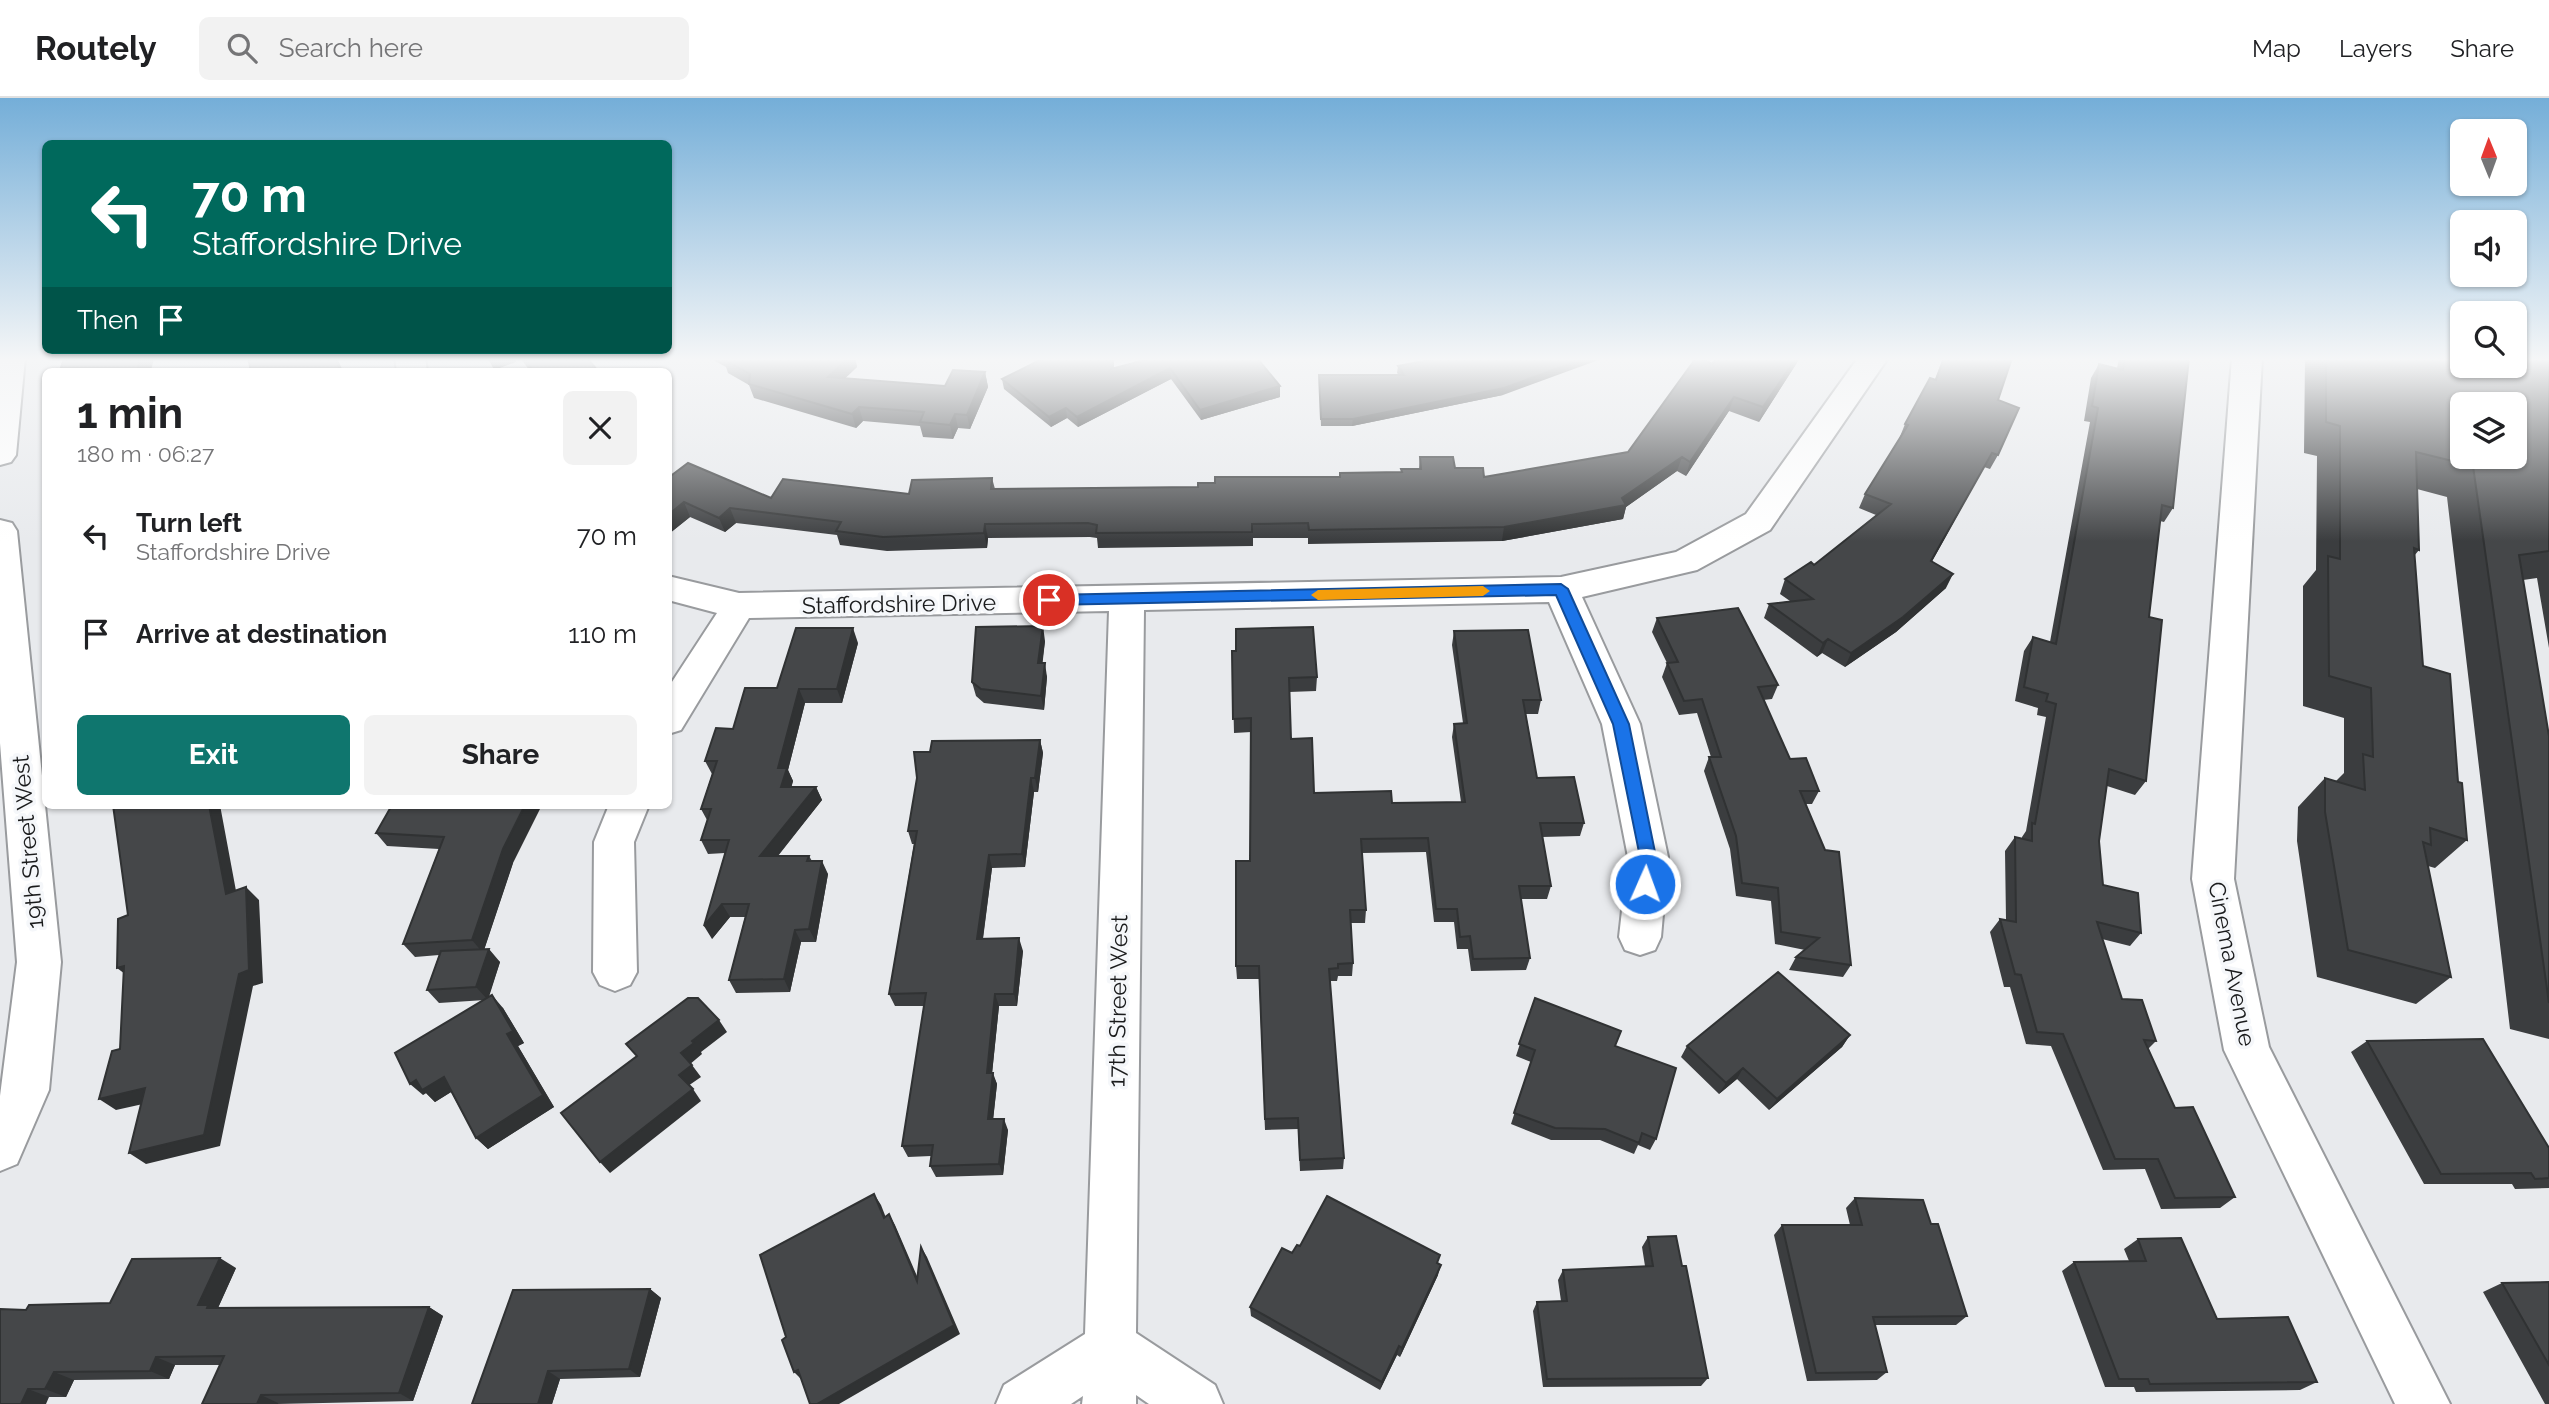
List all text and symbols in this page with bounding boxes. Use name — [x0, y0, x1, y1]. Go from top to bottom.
search box — [199, 17, 689, 80]
text: Routely — [35, 29, 157, 68]
icon: search — [223, 29, 261, 67]
text: Search here — [279, 33, 423, 63]
text: Map — [2252, 34, 2301, 63]
text: Layers — [2339, 34, 2412, 63]
text: Share — [2450, 34, 2514, 63]
north arrow — [2450, 119, 2527, 196]
map controls — [2450, 119, 2527, 469]
text: 70 m — [192, 166, 307, 223]
icon: left — [77, 168, 168, 259]
button: sound — [2450, 210, 2527, 287]
text: Staffordshire Drive — [192, 225, 462, 262]
icon: arrive — [152, 301, 190, 339]
button: search — [2450, 301, 2527, 378]
text: Then — [77, 305, 138, 335]
text: 1 min — [77, 389, 183, 438]
button: close — [563, 391, 637, 465]
button: layers — [2450, 392, 2527, 469]
text: 180 m · 06:27 — [77, 440, 214, 467]
text: Turn left — [136, 508, 242, 538]
icon: left — [77, 517, 115, 555]
text: 70 m — [577, 521, 637, 551]
text: Staffordshire Drive — [136, 538, 330, 565]
pin — [1019, 570, 1079, 630]
icon: arrive — [1030, 581, 1068, 619]
street label: Staffordshire Drive — [802, 588, 996, 619]
icon: arrive — [77, 615, 115, 653]
text: Arrive at destination — [136, 619, 387, 649]
text: 110 m — [568, 619, 637, 649]
button: Exit — [77, 715, 350, 795]
button: Share — [364, 715, 637, 795]
street label: 19th Street West — [6, 754, 49, 930]
position arrow — [1608, 847, 1682, 921]
street label: Cinema Avenue — [2203, 879, 2262, 1049]
street label: 17th Street West — [1102, 914, 1133, 1088]

